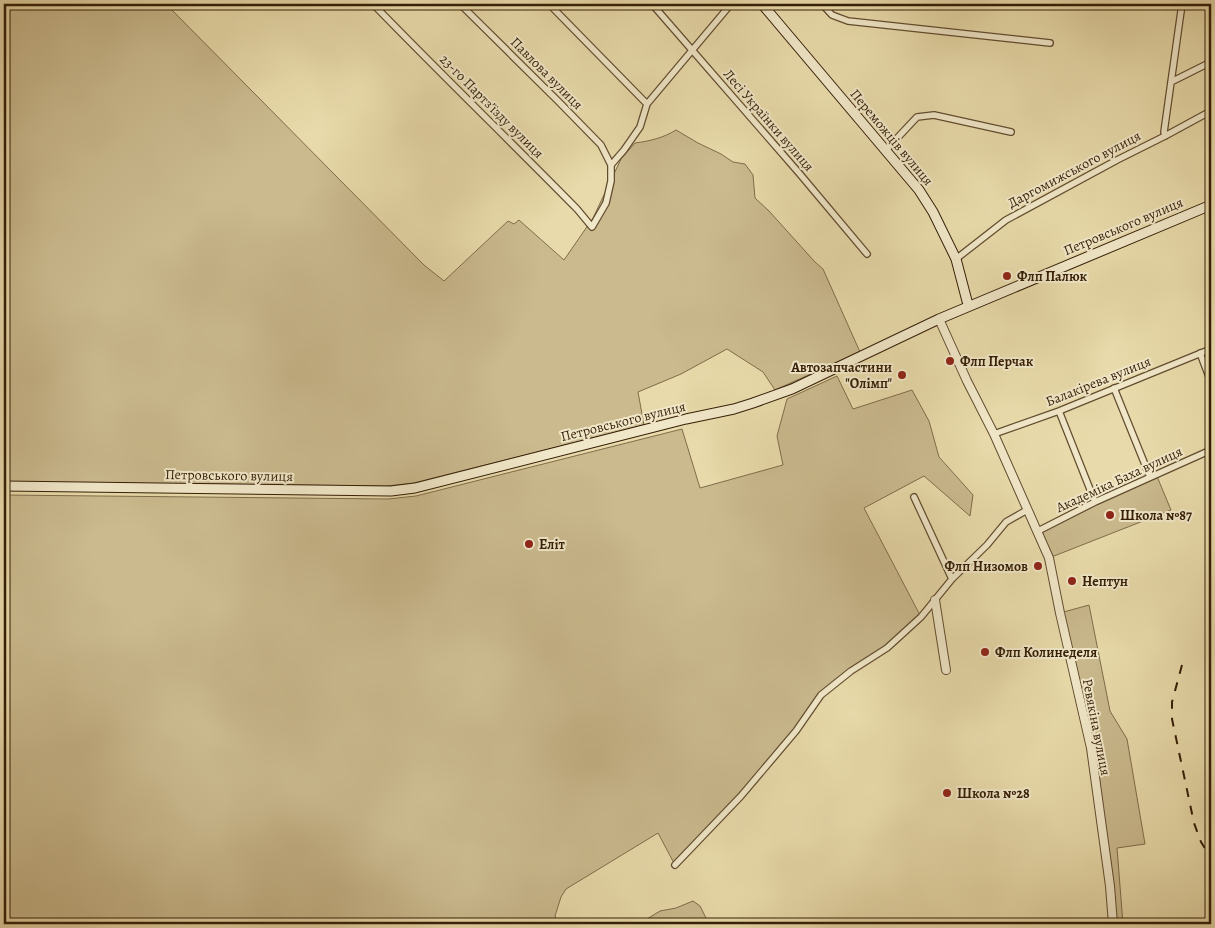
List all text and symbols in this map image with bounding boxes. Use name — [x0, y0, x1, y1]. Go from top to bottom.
street label: Павлова вулиця — [506, 33, 587, 114]
street label: 23-го Партз’їзду вулиця — [435, 50, 548, 163]
street label: Лесі Українки вулиця — [719, 65, 818, 176]
street label: Переможців вулиця — [846, 85, 938, 190]
street label: Даргомижського вулиця — [1004, 126, 1144, 213]
street label: Петровського вулиця — [1061, 193, 1186, 260]
place label: Флп Палюк — [1017, 267, 1088, 286]
marker: Флп Палюк — [1001, 270, 1013, 282]
place label: Флп Перчак — [960, 352, 1034, 371]
street label: Балакірева вулиця — [1043, 352, 1154, 411]
marker: Флп Перчак — [944, 355, 956, 367]
place label: Автозапчастини "Олімп" — [790, 358, 893, 393]
marker: Автозапчастини "Олімп" — [896, 369, 908, 381]
street label: Петровського вулиця — [559, 397, 688, 446]
street label: Академіка Баха вулиця — [1052, 442, 1186, 518]
street label: Петровського вулиця — [165, 465, 293, 486]
place label: Школа №87 — [1120, 506, 1192, 525]
marker: Школа №87 — [1104, 509, 1116, 521]
place label: Еліт — [539, 535, 566, 554]
marker: Еліт — [523, 538, 535, 550]
place label: Флп Низомов — [945, 557, 1028, 576]
marker: Флп Низомов — [1032, 560, 1044, 572]
place label: Нептун — [1082, 572, 1128, 591]
marker: Нептун — [1066, 575, 1078, 587]
place label: Флп Колинеделя — [995, 643, 1097, 662]
marker: Флп Колинеделя — [979, 646, 991, 658]
street label: Ревякіна вулиця — [1078, 677, 1115, 777]
place label: Школа №28 — [957, 784, 1030, 803]
marker: Школа №28 — [941, 787, 953, 799]

